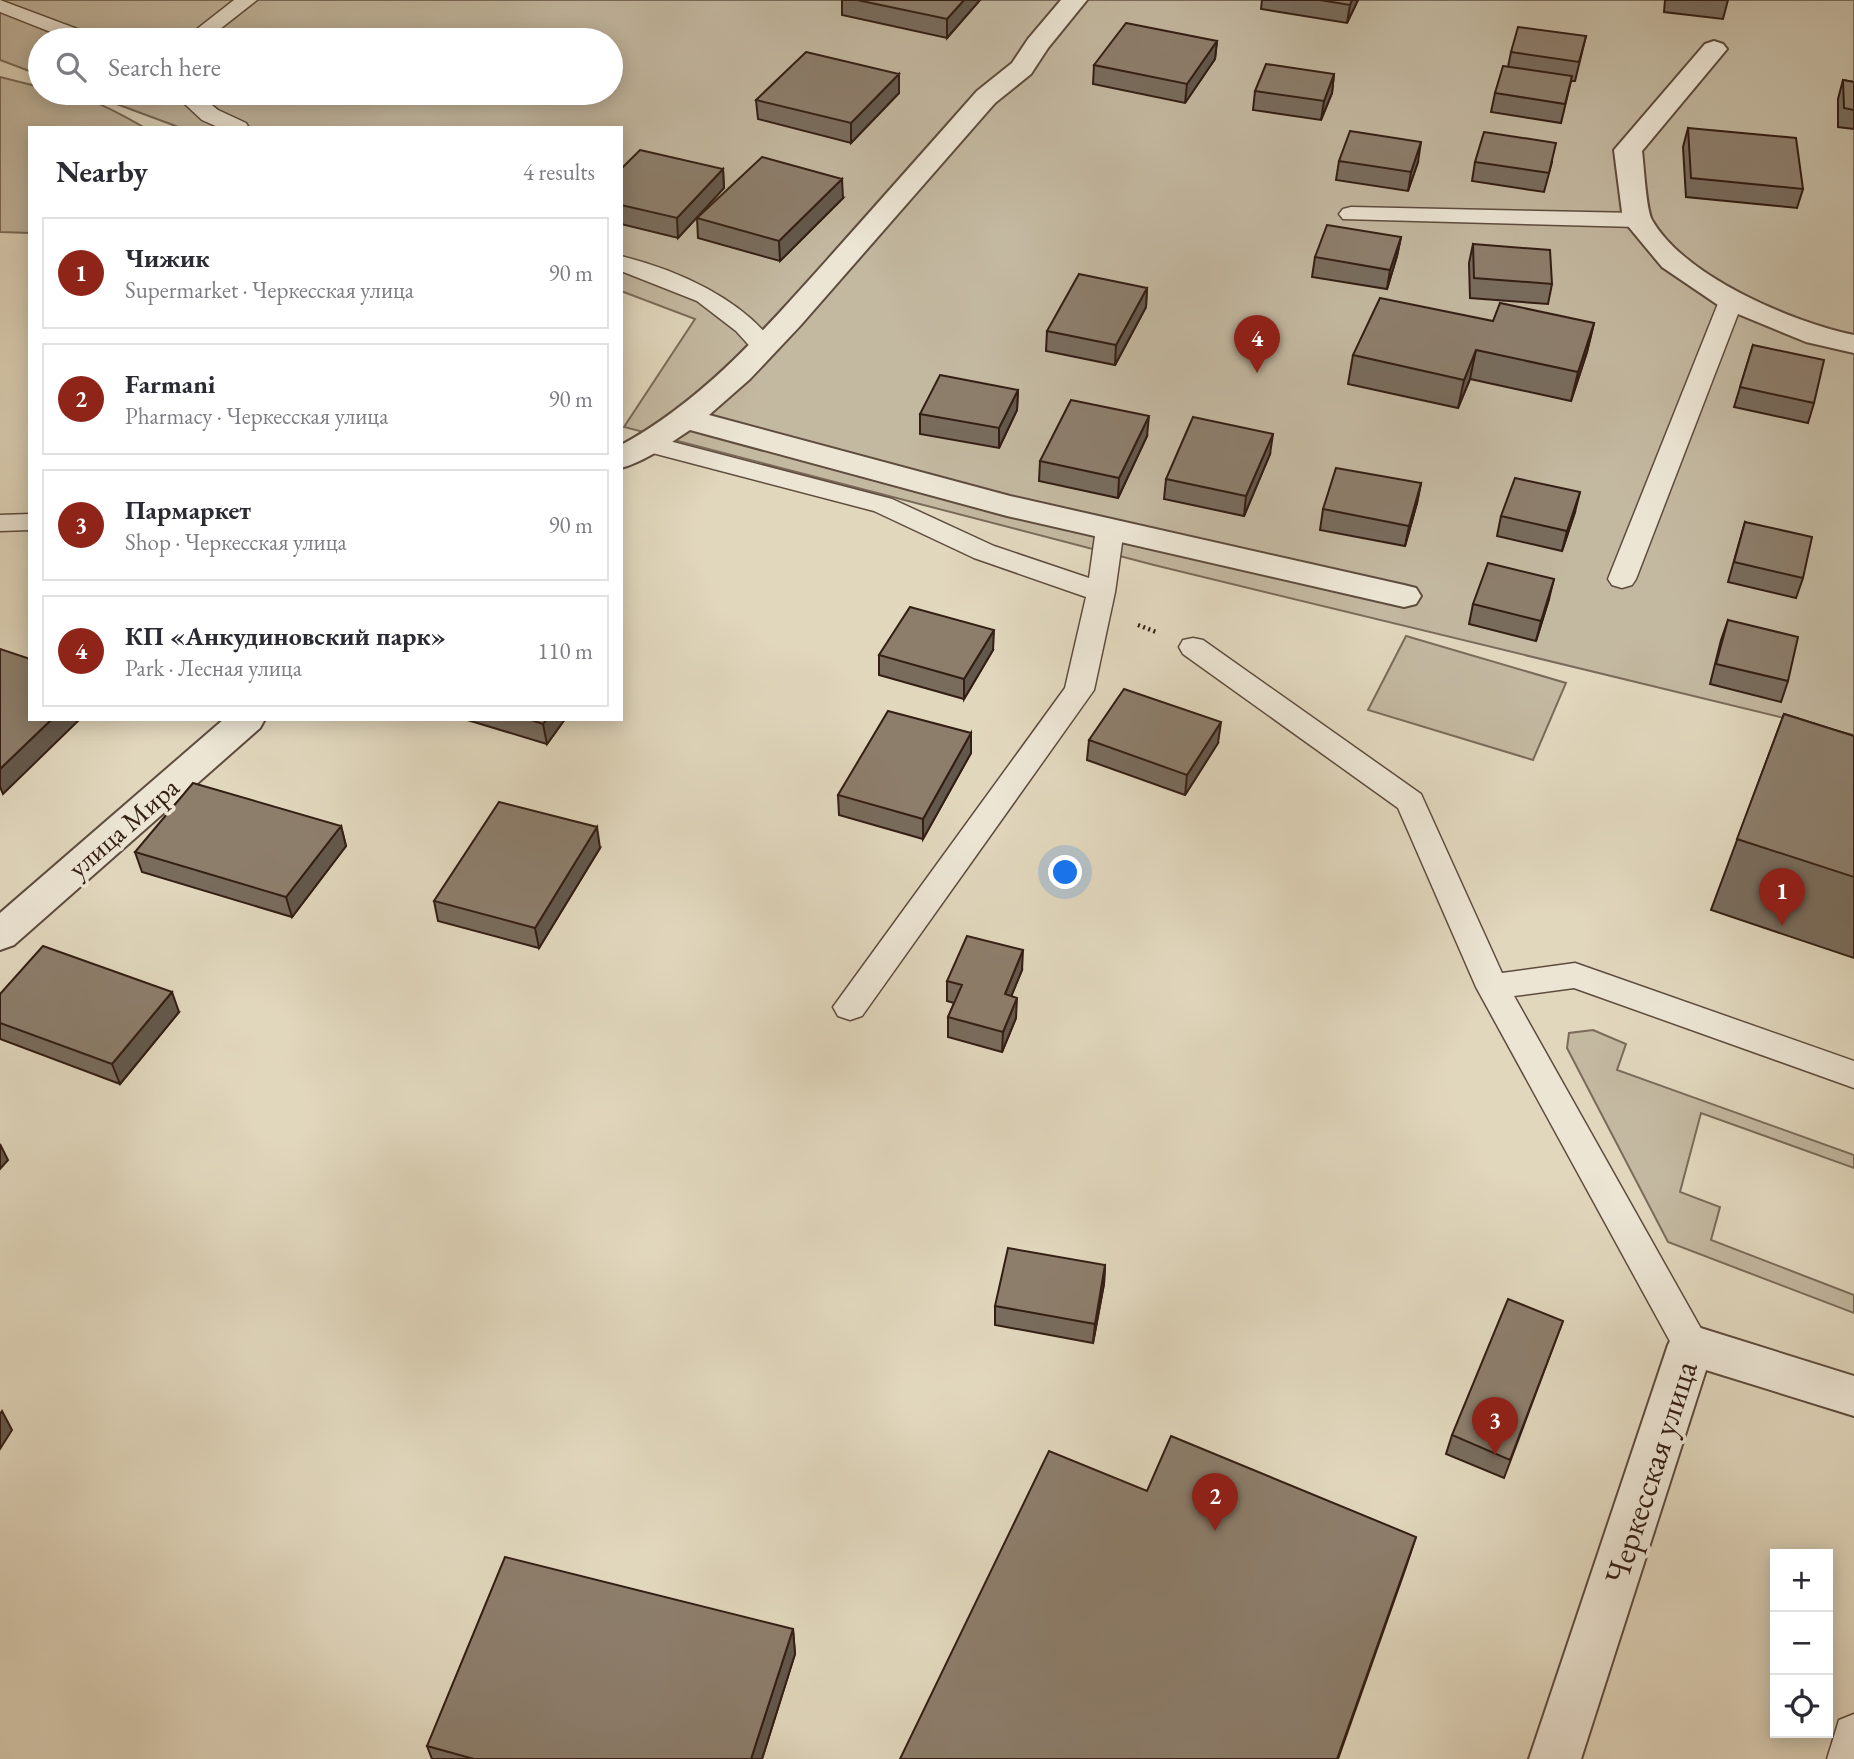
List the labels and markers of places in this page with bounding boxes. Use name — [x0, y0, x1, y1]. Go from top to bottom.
pin: 4 — [1234, 315, 1280, 373]
pin: 1 — [1759, 868, 1805, 926]
pin: 3 — [1472, 1397, 1518, 1455]
pin: 2 — [1192, 1473, 1238, 1531]

